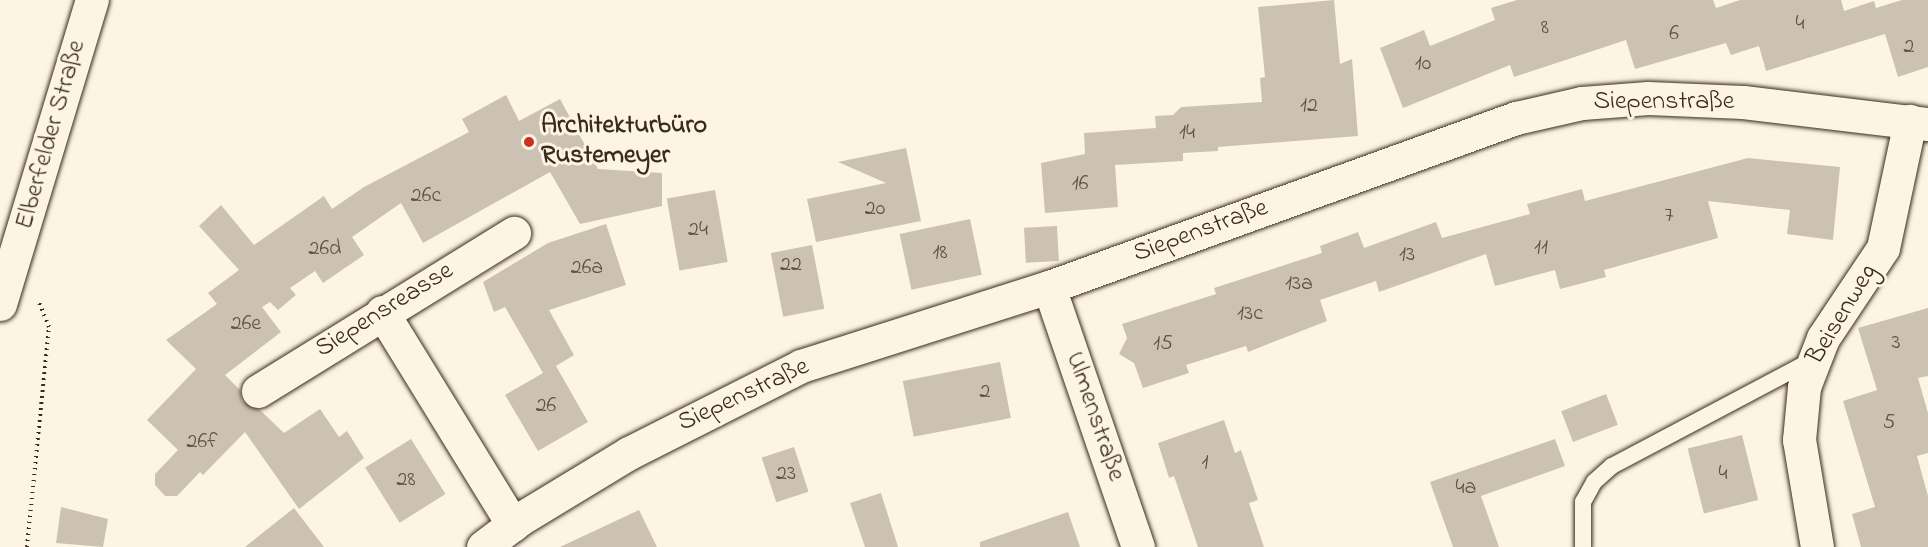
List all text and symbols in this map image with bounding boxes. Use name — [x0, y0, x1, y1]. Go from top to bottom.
house number: 4 — [1795, 12, 1805, 38]
house number: 8 — [1541, 16, 1549, 42]
house number: 6 — [1669, 22, 1679, 48]
house number: 2 — [1904, 35, 1914, 61]
street label: Elberfelder Straße — [10, 37, 94, 233]
house number: 10 — [1415, 52, 1431, 78]
street label: Siepenstraße — [1594, 87, 1734, 119]
house number: 12 — [1300, 94, 1318, 120]
place label: Architekturbüro Rustemeyer — [541, 111, 707, 172]
house number: 14 — [1179, 121, 1195, 147]
marker: Architekturbüro Rustemeyer — [522, 135, 536, 149]
house number: 16 — [1072, 172, 1088, 198]
house number: 26c — [411, 184, 441, 210]
street label: Siepenstraße — [1129, 193, 1273, 271]
house number: 20 — [865, 197, 885, 223]
house number: 7 — [1664, 204, 1674, 230]
house number: 24 — [688, 218, 708, 244]
house number: 11 — [1534, 236, 1548, 262]
house number: 26d — [309, 237, 341, 263]
house number: 18 — [932, 241, 948, 267]
house number: 13 — [1399, 243, 1415, 269]
house number: 22 — [780, 253, 802, 279]
street label: Siepensreasse — [310, 256, 460, 366]
house number: 26a — [571, 256, 603, 282]
street label: Beisenweg — [1801, 259, 1885, 371]
house number: 13a — [1285, 272, 1313, 298]
house number: 13c — [1237, 302, 1263, 328]
house number: 26e — [231, 312, 261, 338]
house number: 3 — [1891, 331, 1901, 357]
house number: 15 — [1153, 332, 1173, 358]
street label: Ulmenstraße — [1057, 348, 1131, 486]
street label: Siepenstraße — [674, 352, 814, 440]
house number: 2 — [980, 380, 990, 406]
house number: 26 — [536, 394, 556, 420]
house number: 5 — [1883, 411, 1895, 437]
house number: 26f — [187, 430, 217, 456]
house number: 1 — [1202, 451, 1208, 477]
house number: 23 — [776, 462, 796, 488]
house number: 4 — [1718, 462, 1728, 488]
house number: 28 — [396, 468, 416, 494]
house number: 4a — [1456, 476, 1476, 502]

